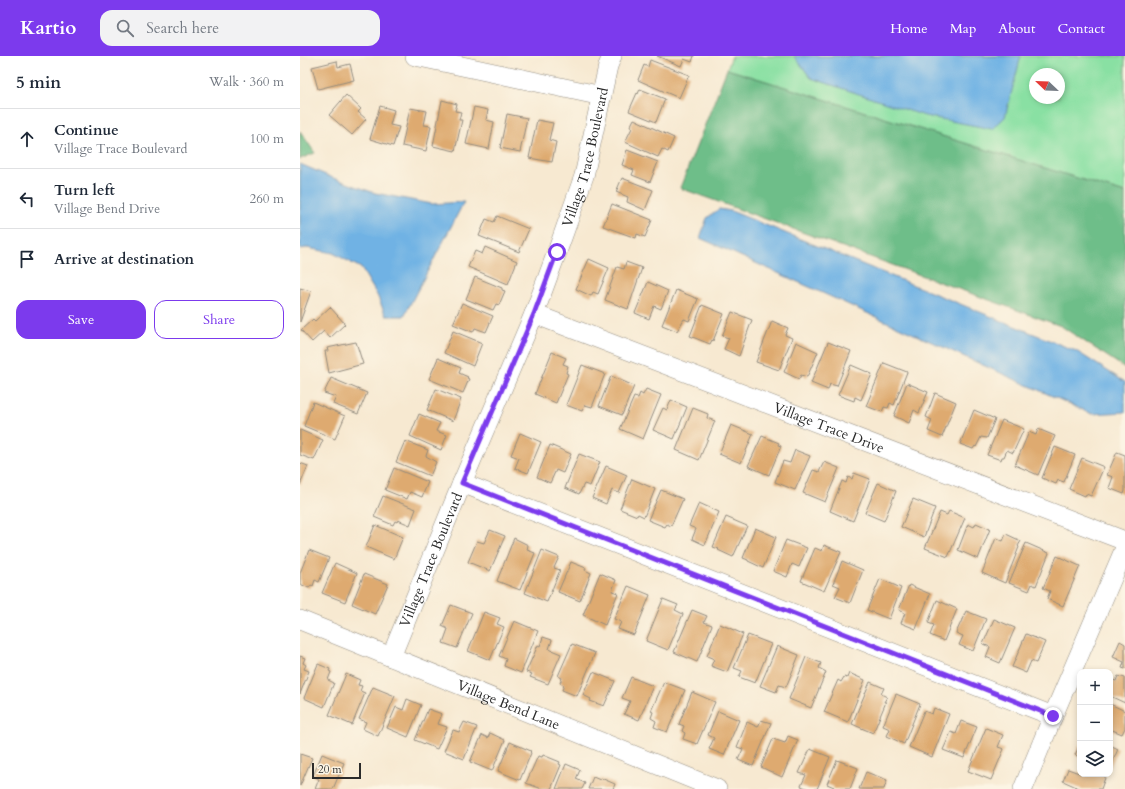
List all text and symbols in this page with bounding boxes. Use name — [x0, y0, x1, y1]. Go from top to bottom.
search box — [100, 10, 380, 46]
text: Kartio — [20, 15, 76, 41]
icon: search — [114, 17, 136, 39]
text: Search here — [146, 18, 219, 38]
text: Home — [890, 19, 928, 38]
text: Map — [950, 19, 976, 38]
text: About — [998, 19, 1035, 38]
text: Contact — [1057, 19, 1105, 38]
north arrow — [1029, 68, 1065, 104]
text: 5 min — [16, 71, 61, 94]
text: Walk · 360 m — [209, 73, 284, 91]
street label: Village Trace Boulevard — [557, 85, 613, 229]
text: Continue — [54, 120, 119, 140]
icon: ahead — [16, 128, 38, 150]
text: 100 m — [250, 130, 284, 148]
text: Village Trace Boulevard — [54, 140, 187, 158]
text: Turn left — [54, 180, 115, 200]
icon: left — [16, 188, 38, 210]
text: 260 m — [250, 190, 284, 208]
text: Village Bend Drive — [54, 200, 160, 218]
route start — [548, 243, 566, 261]
icon: arrive — [16, 248, 38, 270]
text: Arrive at destination — [54, 249, 194, 269]
button: Save — [16, 300, 146, 339]
button: Share — [154, 300, 284, 339]
street label: Village Trace Drive — [771, 397, 887, 457]
street label: Village Trace Boulevard — [395, 489, 467, 630]
map controls — [1077, 669, 1113, 777]
button: + — [1077, 669, 1113, 705]
street label: Village Bend Lane — [454, 675, 563, 734]
button: − — [1077, 705, 1113, 741]
route end — [1044, 707, 1062, 725]
button: layers — [1077, 741, 1113, 777]
scale bar — [312, 761, 361, 780]
text: 20 m — [318, 762, 342, 777]

